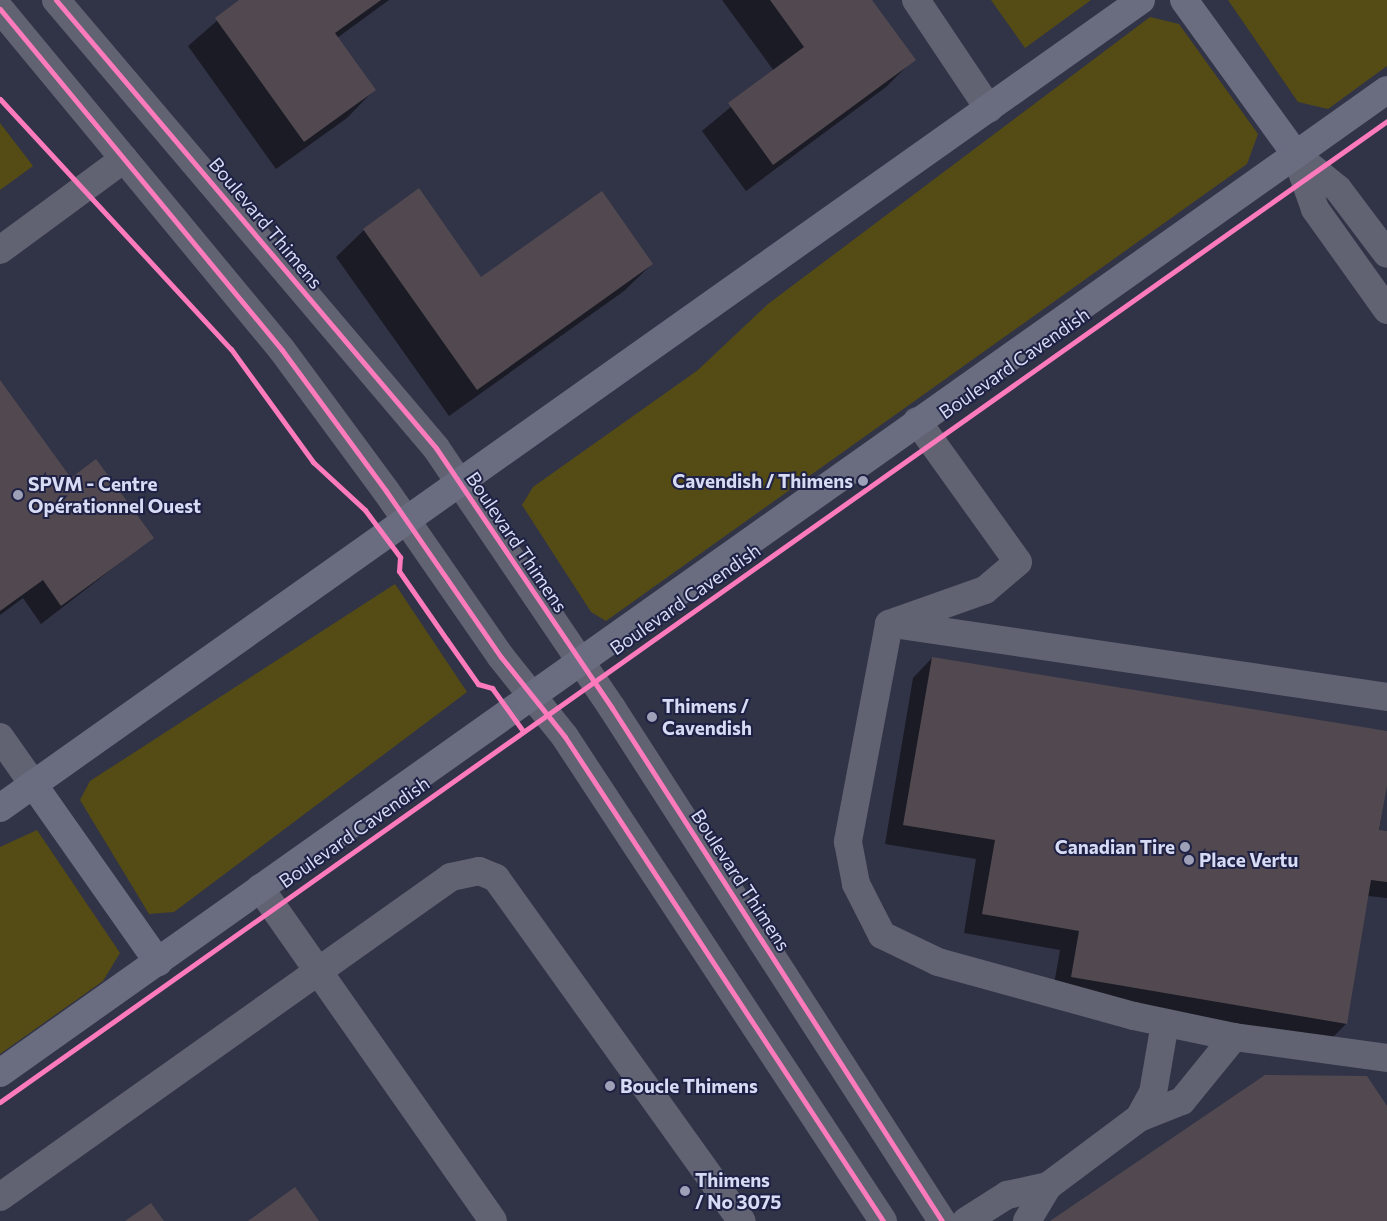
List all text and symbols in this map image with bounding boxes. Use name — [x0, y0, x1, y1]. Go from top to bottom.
street label: Boulevard Thimens — [204, 153, 328, 293]
street label: Boulevard Cavendish — [934, 302, 1094, 424]
street label: Boulevard Thimens — [462, 468, 572, 616]
place label: Cavendish / Thimens — [672, 470, 853, 492]
place label: SPVM - Centre Opérationnel Ouest — [28, 473, 201, 517]
marker: Cavendish / Thimens — [857, 475, 869, 487]
marker: SPVM - Centre Opérationnel Ouest — [12, 489, 24, 501]
street label: Boulevard Cavendish — [605, 538, 765, 660]
place label: Thimens / Cavendish — [662, 695, 752, 739]
marker: Thimens / Cavendish — [646, 711, 658, 723]
street label: Boulevard Cavendish — [274, 771, 434, 893]
street label: Boulevard Thimens — [687, 805, 795, 955]
place label: Canadian Tire — [1055, 836, 1175, 858]
marker: Canadian Tire — [1179, 841, 1191, 853]
place label: Place Vertu — [1199, 849, 1298, 871]
marker: Place Vertu — [1183, 854, 1195, 866]
place label: Boucle Thimens — [620, 1075, 758, 1097]
marker: Boucle Thimens — [604, 1080, 616, 1092]
place label: Thimens / No 3075 — [695, 1169, 781, 1213]
marker: Thimens / No 3075 — [679, 1185, 691, 1197]

